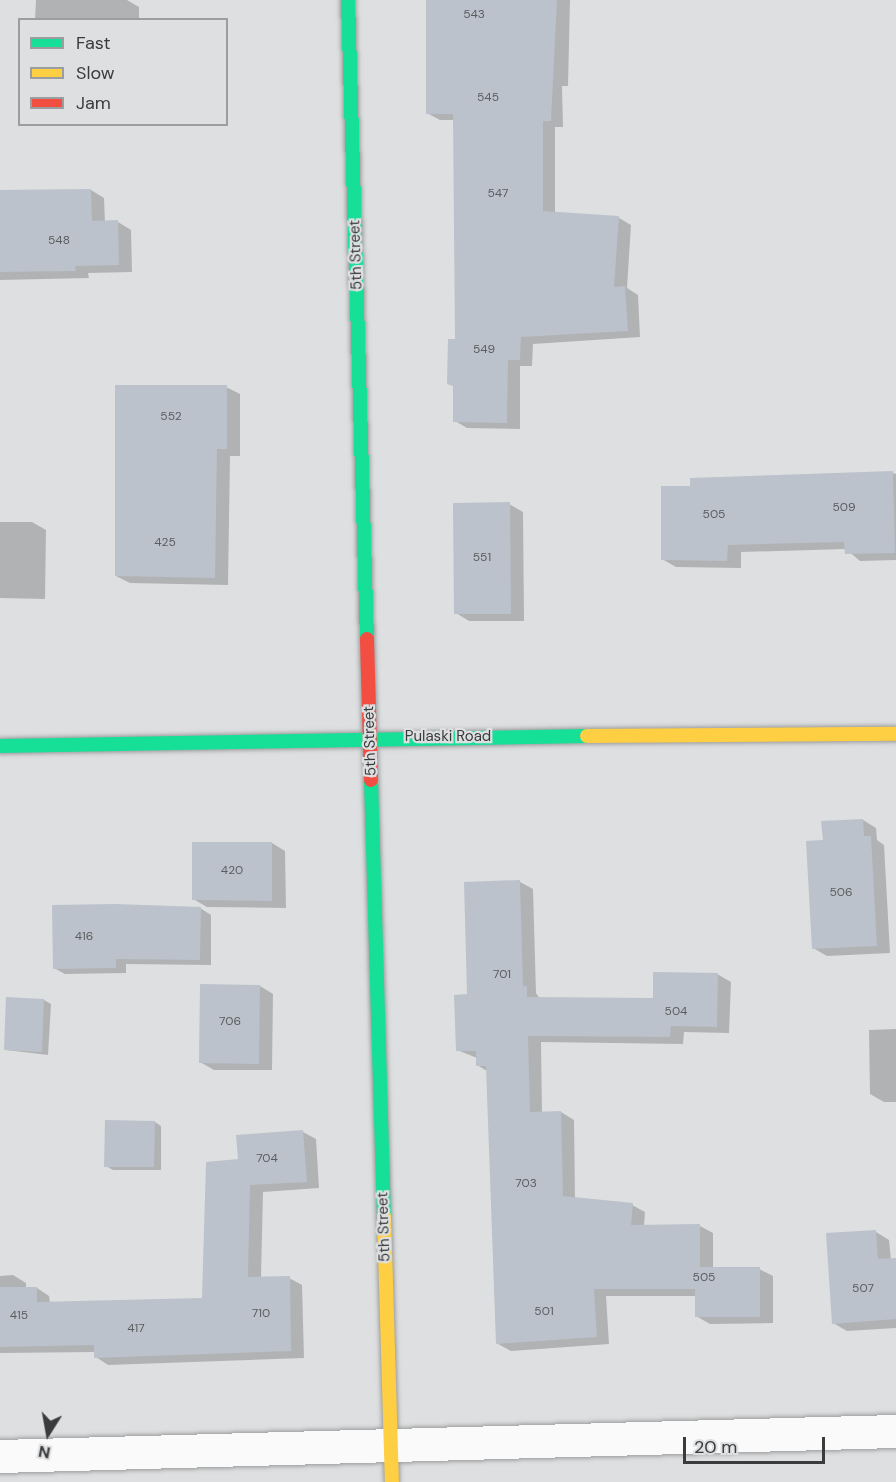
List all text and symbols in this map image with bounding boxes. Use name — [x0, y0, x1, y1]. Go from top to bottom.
house number: 543 — [463, 8, 485, 22]
legend — [18, 18, 228, 126]
text: Fast — [76, 31, 111, 55]
text: Slow — [76, 61, 115, 85]
text: Jam — [76, 91, 111, 115]
house number: 545 — [477, 91, 499, 105]
house number: 547 — [487, 187, 509, 201]
street label: 5th Street — [346, 220, 366, 290]
house number: 548 — [48, 234, 70, 248]
house number: 549 — [473, 343, 495, 357]
house number: 552 — [160, 410, 182, 424]
house number: 509 — [832, 501, 856, 515]
house number: 505 — [703, 508, 725, 522]
house number: 425 — [154, 536, 176, 550]
house number: 551 — [473, 551, 491, 565]
street label: 5th Street — [360, 706, 380, 776]
street label: Pulaski Road — [405, 728, 491, 746]
house number: 420 — [221, 864, 243, 878]
house number: 506 — [829, 886, 853, 900]
house number: 416 — [75, 930, 93, 944]
house number: 701 — [493, 968, 511, 982]
house number: 504 — [665, 1005, 687, 1019]
house number: 706 — [219, 1015, 241, 1029]
house number: 704 — [256, 1152, 278, 1166]
house number: 703 — [515, 1177, 537, 1191]
street label: 5th Street — [374, 1192, 394, 1262]
house number: 505 — [693, 1271, 715, 1285]
house number: 507 — [852, 1282, 874, 1296]
house number: 501 — [534, 1305, 554, 1319]
house number: 710 — [252, 1307, 270, 1321]
house number: 415 — [10, 1309, 28, 1323]
house number: 417 — [127, 1322, 145, 1336]
north arrow — [18, 1404, 78, 1464]
scale bar — [686, 1425, 828, 1463]
text: 20 m — [694, 1435, 737, 1459]
text: N — [37, 1441, 52, 1464]

